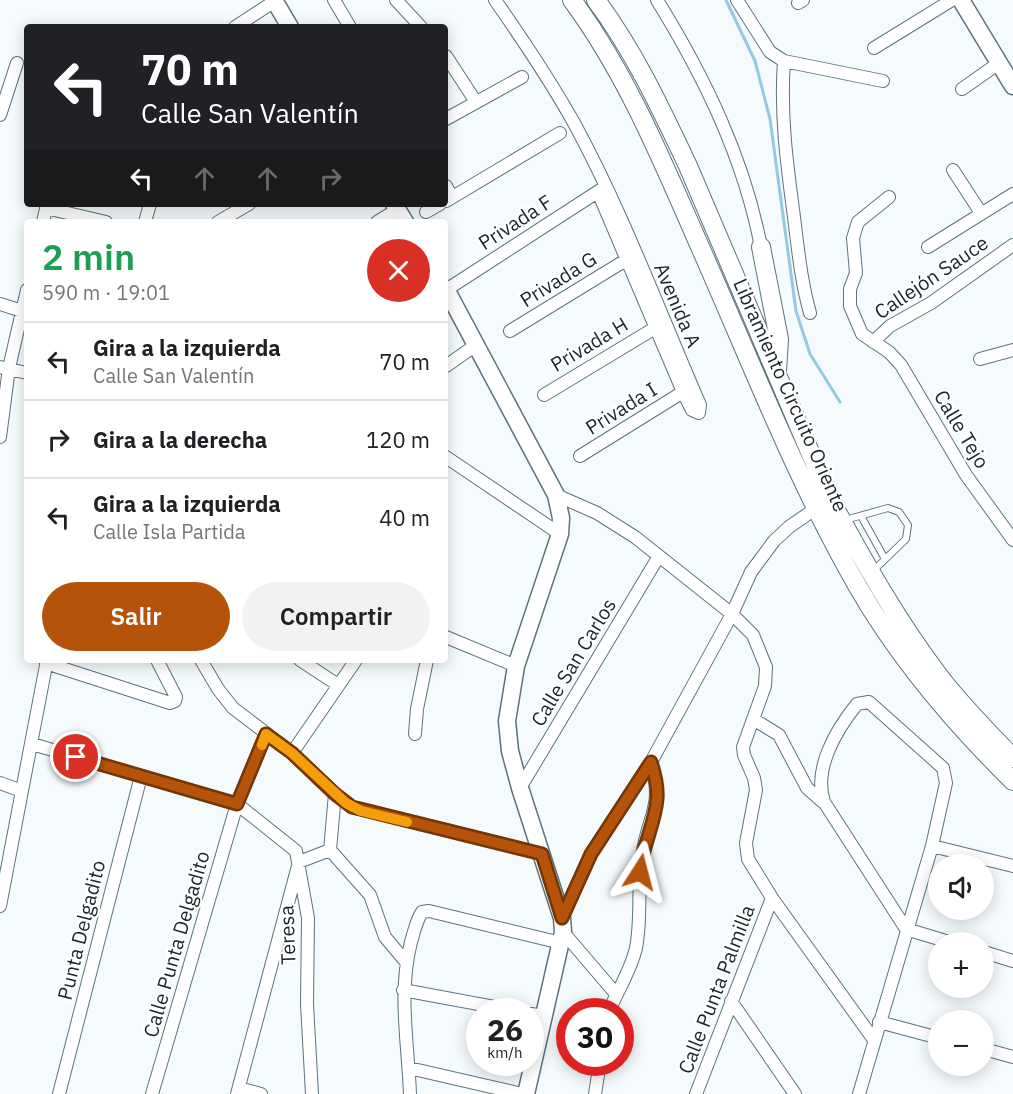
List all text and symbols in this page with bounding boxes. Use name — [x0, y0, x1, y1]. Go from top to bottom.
text: 70 m — [141, 42, 239, 97]
icon: left — [42, 48, 120, 126]
text: Calle San Valentín — [141, 95, 359, 130]
icon: left — [125, 162, 158, 195]
icon: ahead — [188, 162, 221, 195]
icon: ahead — [251, 162, 284, 195]
icon: right — [314, 162, 347, 195]
street label: Privada F — [473, 188, 557, 256]
street label: Callejón Sauce — [869, 229, 993, 325]
text: 2 min — [42, 233, 135, 280]
button: close — [367, 239, 430, 302]
street label: Privada G — [515, 245, 601, 313]
street label: Avenida A — [648, 259, 708, 352]
street label: Libramiento Circuito Oriente — [727, 274, 855, 516]
text: 590 m · 19:01 — [42, 279, 170, 306]
street label: Privada H — [545, 310, 633, 378]
text: Gira a la izquierda — [93, 333, 281, 362]
icon: left — [42, 345, 75, 378]
text: 70 m — [379, 347, 430, 376]
text: Calle San Valentín — [93, 362, 254, 389]
street label: Privada I — [580, 375, 662, 441]
street label: Calle Tejo — [928, 385, 996, 473]
icon: right — [42, 423, 75, 456]
text: Gira a la derecha — [93, 425, 267, 454]
text: 120 m — [366, 425, 430, 454]
text: Gira a la izquierda — [93, 489, 281, 518]
icon: left — [42, 501, 75, 534]
text: 40 m — [379, 503, 430, 532]
text: Calle Isla Partida — [93, 518, 245, 545]
button: Salir — [42, 582, 230, 651]
button: Compartir — [242, 582, 430, 651]
street label: Calle San Carlos — [524, 593, 622, 731]
pin — [50, 731, 101, 782]
icon: arrive — [59, 740, 92, 773]
position arrow — [608, 840, 672, 904]
street label: Calle Punta Delgadito — [136, 848, 216, 1040]
map controls — [928, 854, 994, 1076]
button: sound — [928, 854, 994, 920]
street label: Punta Delgadito — [51, 857, 111, 1003]
street label: Calle Punta Palmilla — [671, 900, 761, 1077]
street label: Teresa — [272, 904, 302, 965]
button: + — [928, 932, 994, 998]
speed limit sign: 30 — [556, 998, 634, 1076]
text: 26 — [487, 1010, 523, 1049]
button: − — [928, 1010, 994, 1076]
text: km/h — [487, 1043, 523, 1062]

